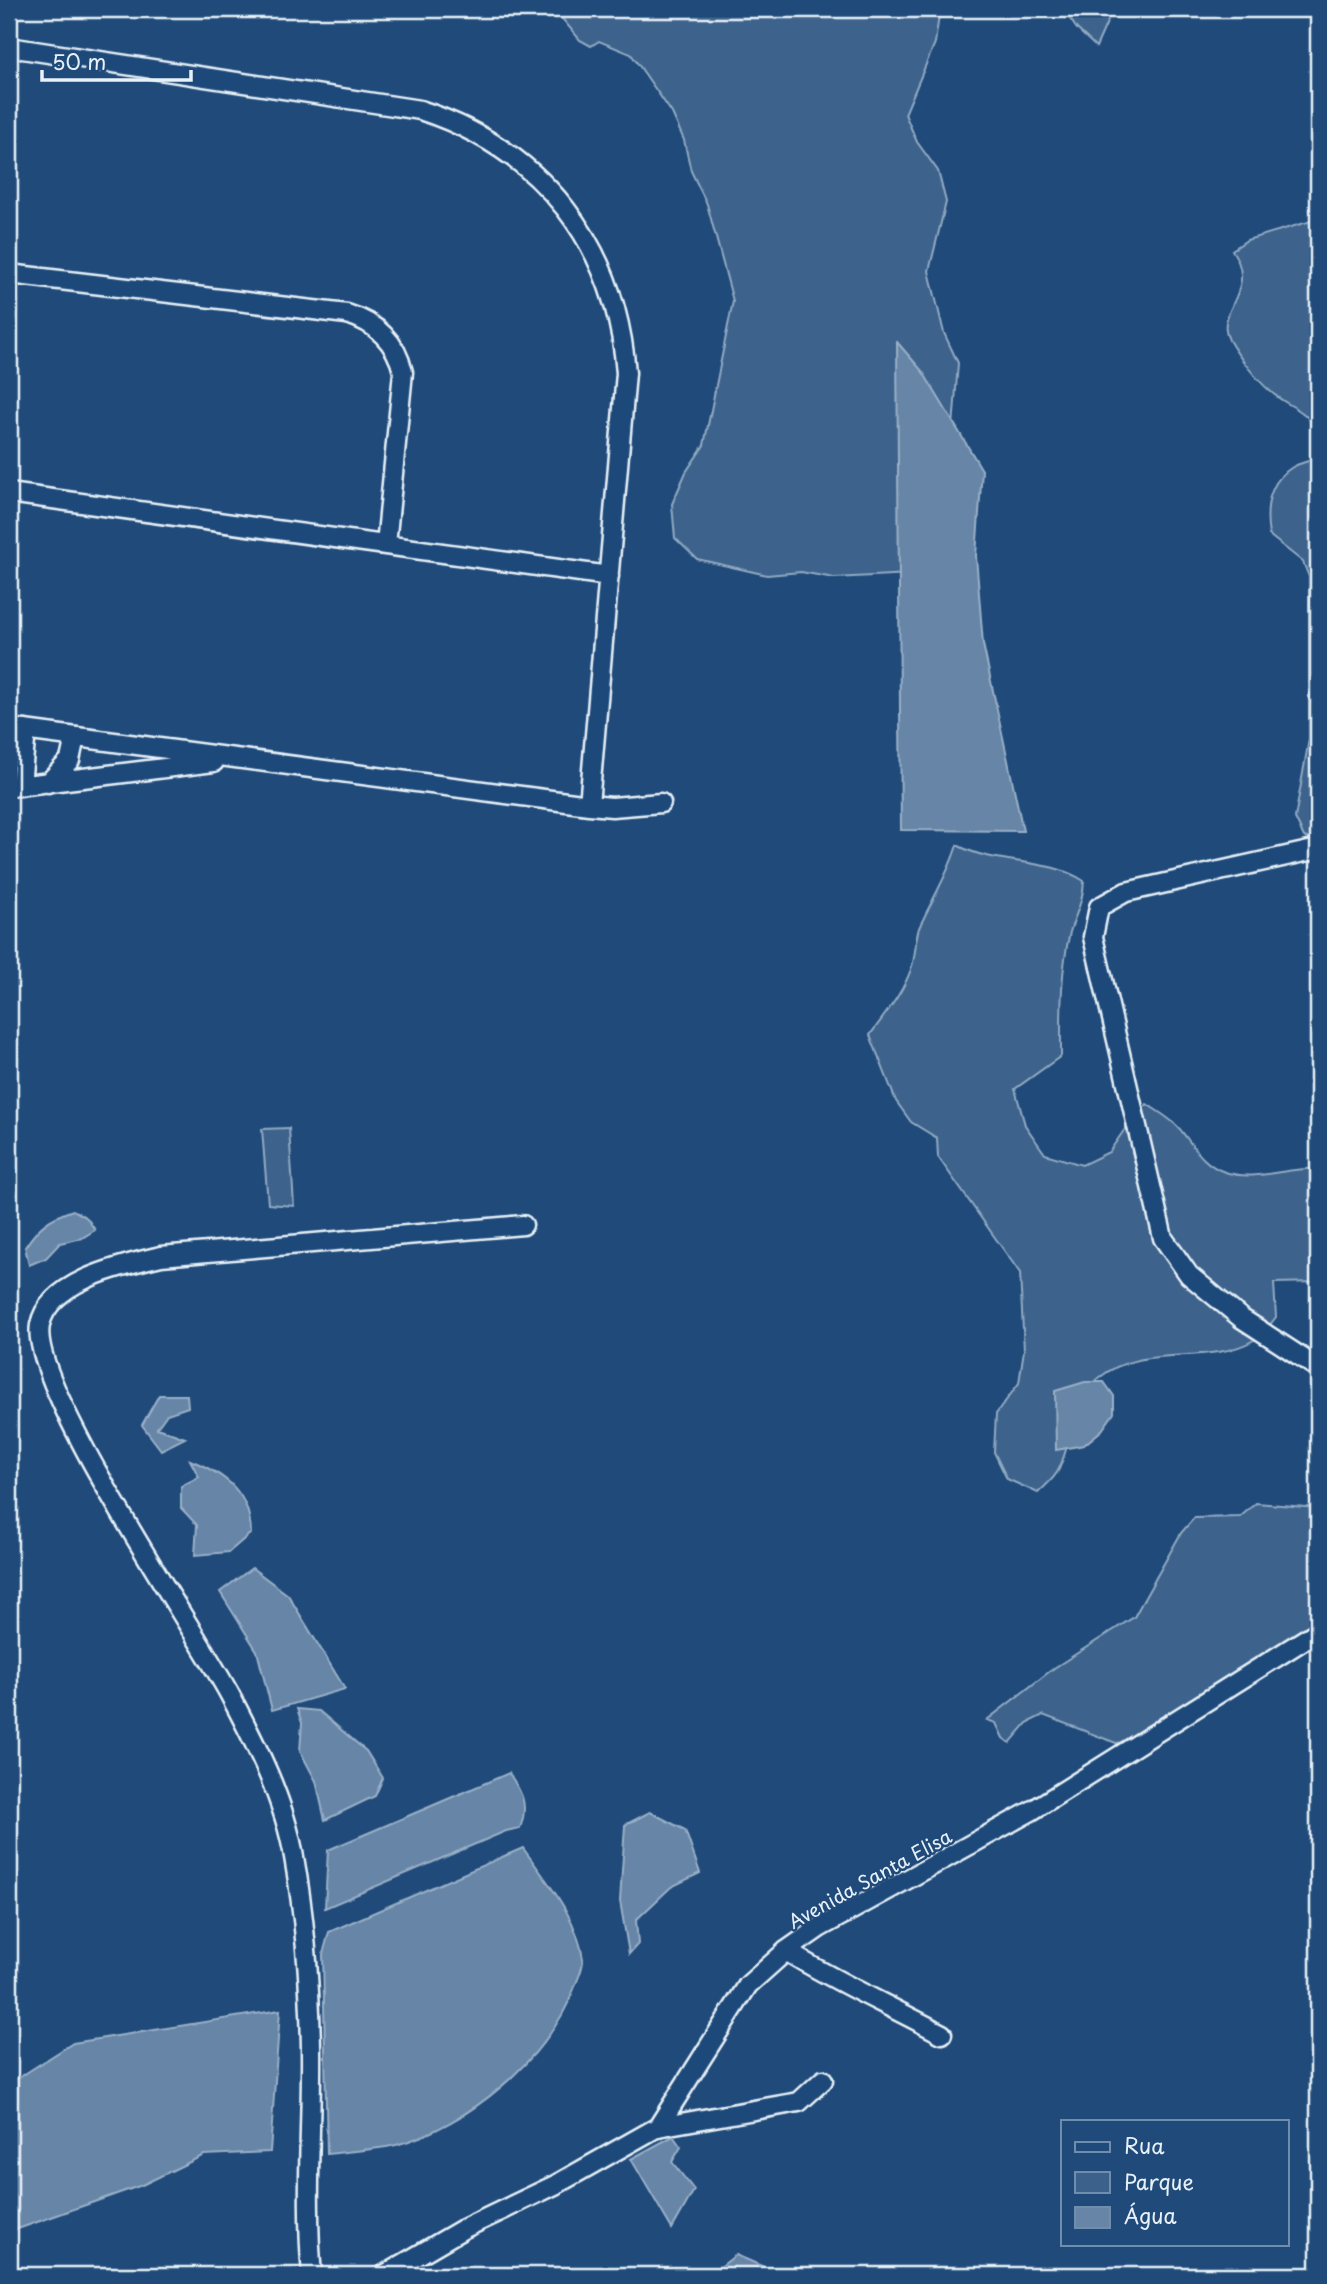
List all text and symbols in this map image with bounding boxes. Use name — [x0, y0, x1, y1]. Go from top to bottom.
scale bar — [42, 38, 191, 82]
text: 50 m — [52, 45, 106, 77]
street label: Avenida Santa Elisa — [783, 1821, 956, 1935]
legend — [1061, 2120, 1288, 2246]
text: Rua — [1124, 2129, 1165, 2161]
text: Parque — [1124, 2165, 1194, 2197]
text: Água — [1124, 2199, 1177, 2231]

